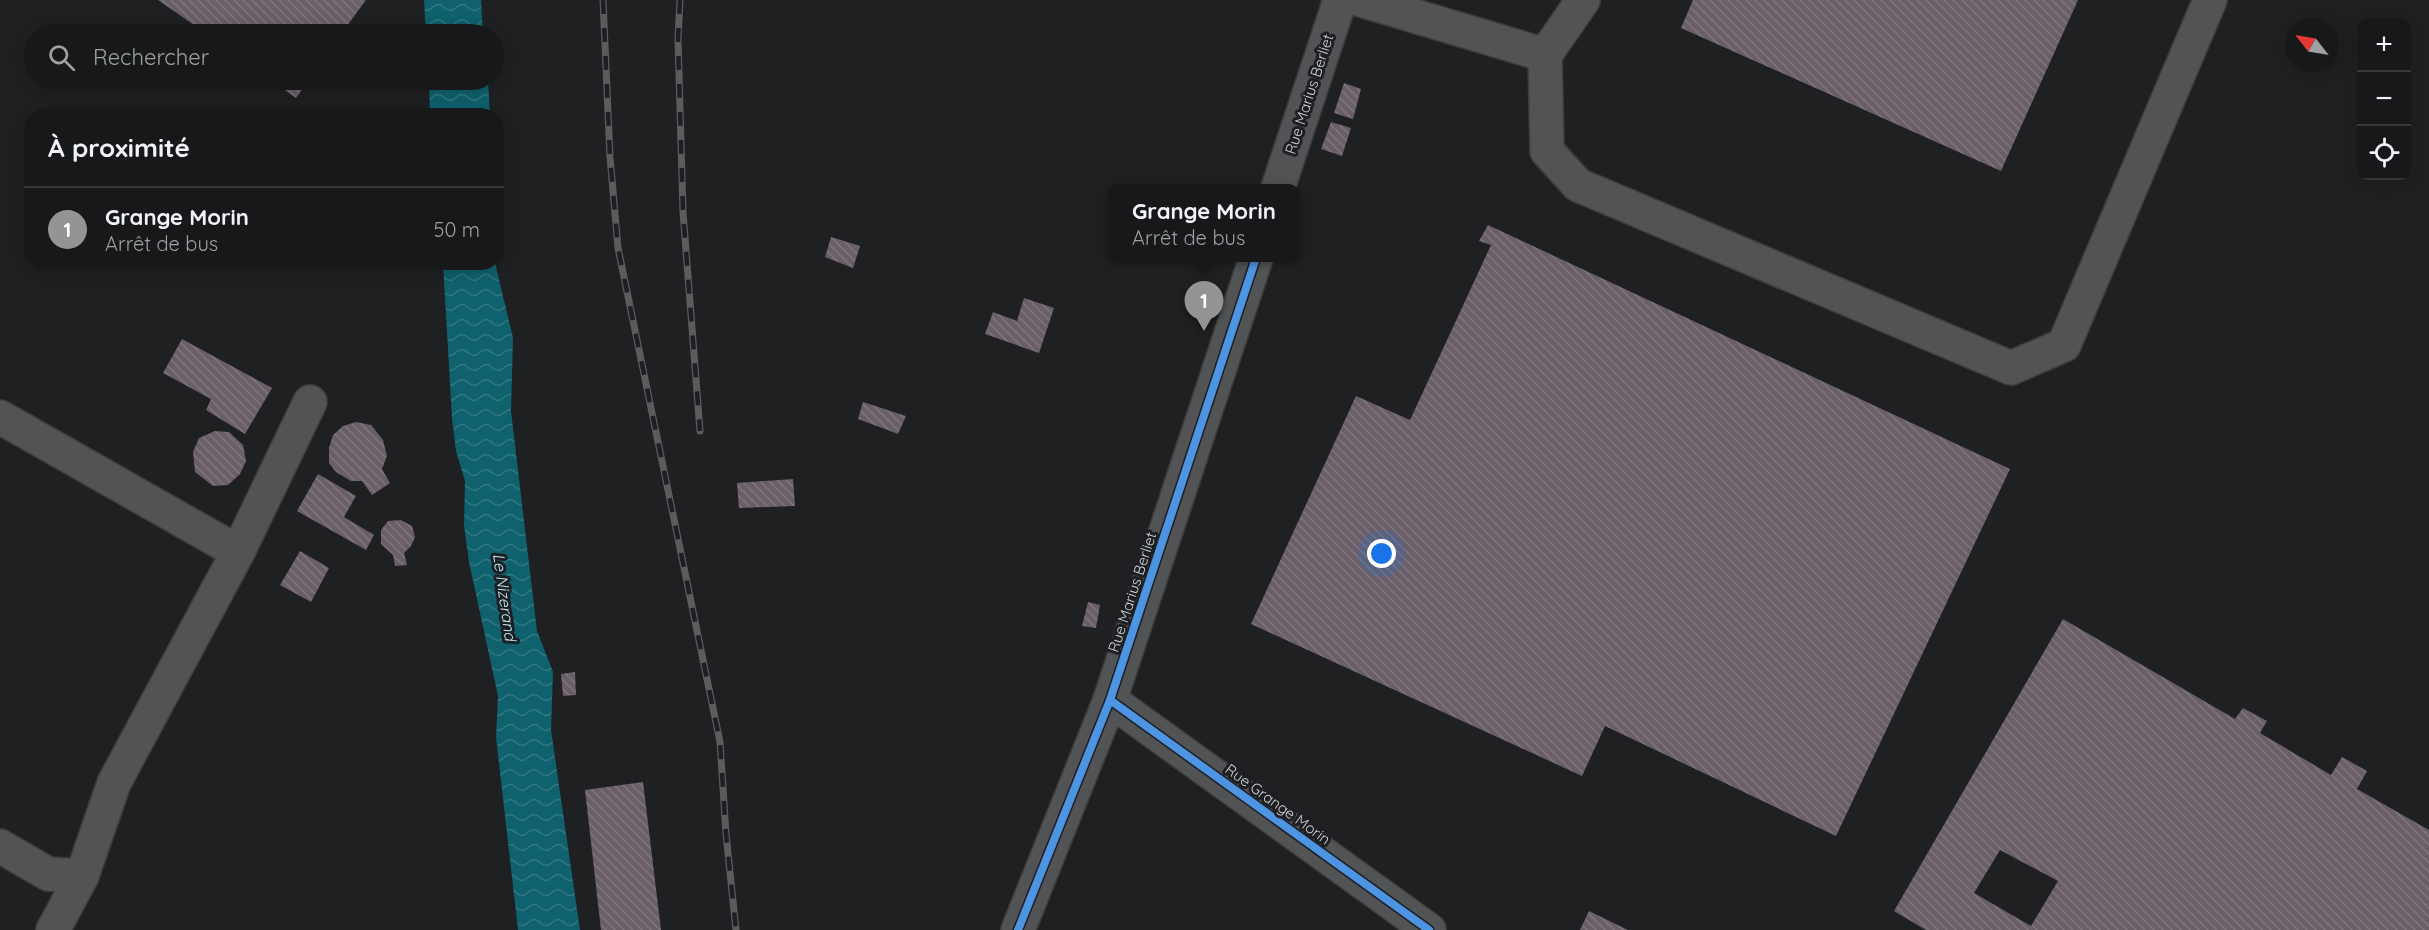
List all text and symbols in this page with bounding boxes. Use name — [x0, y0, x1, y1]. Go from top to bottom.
north arrow — [2285, 18, 2339, 72]
map controls — [2357, 18, 2411, 180]
button: + — [2357, 18, 2411, 72]
search box — [24, 24, 504, 90]
street label: Rue Marius Berliet — [1281, 31, 1337, 157]
icon: search — [45, 41, 78, 74]
text: Rechercher — [93, 43, 209, 71]
button: − — [2357, 72, 2411, 126]
button: locate — [2357, 126, 2411, 180]
text: À proximité — [48, 131, 190, 164]
popup — [1108, 184, 1300, 262]
text: Grange Morin — [1132, 197, 1276, 225]
text: Grange Morin — [105, 203, 249, 231]
text: 1 — [64, 217, 71, 242]
text: 50 m — [434, 217, 480, 242]
text: Arrêt de bus — [1132, 225, 1245, 250]
text: Arrêt de bus — [105, 231, 218, 256]
pin: 1 — [1184, 282, 1224, 331]
street label: Rue Marius Berliet — [1104, 529, 1160, 655]
your location — [1367, 539, 1396, 568]
water label: Le Nizerand — [489, 552, 521, 644]
street label: Rue Grange Morin — [1222, 759, 1334, 849]

